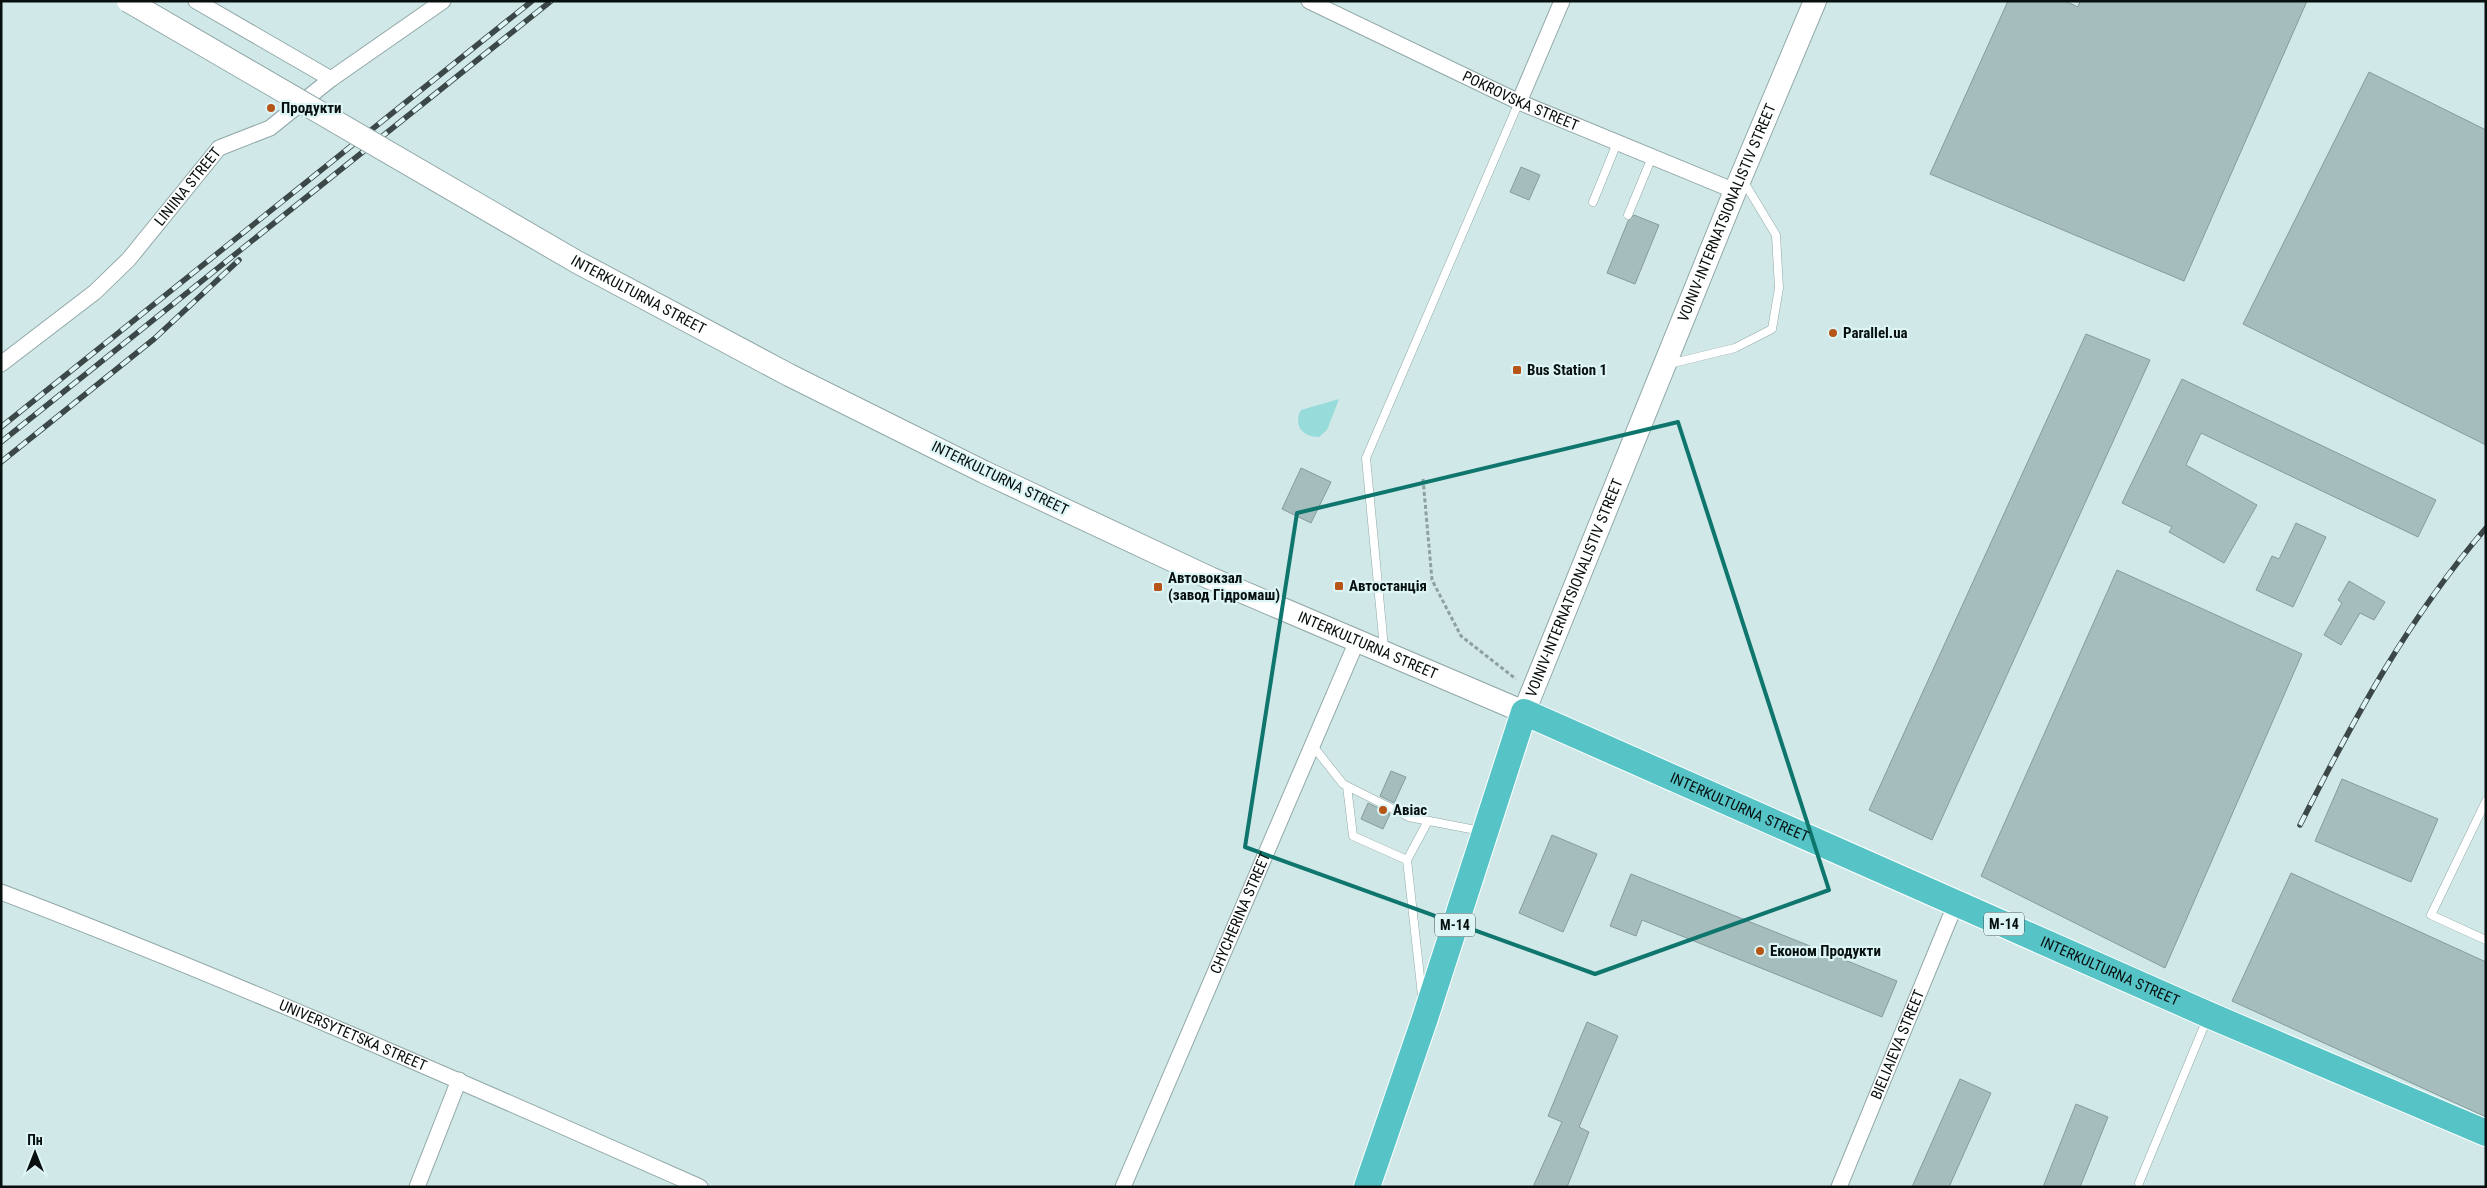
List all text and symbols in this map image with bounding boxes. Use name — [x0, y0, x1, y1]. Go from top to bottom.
street label: POKROVSKA STREET — [1460, 67, 1581, 135]
place label: Продукти — [281, 99, 342, 117]
street label: VOINIV-INTERNATSIONALISTIV STREET — [1674, 101, 1780, 324]
marker: Продукти — [265, 102, 277, 114]
street label: LINIINA STREET — [151, 144, 225, 229]
street label: INTERKULTURNA STREET — [568, 252, 709, 338]
place label: Parallel.ua — [1843, 324, 1908, 342]
marker: Parallel.ua — [1827, 327, 1839, 339]
place label: Bus Station 1 — [1527, 361, 1607, 379]
marker: Bus Station 1 — [1511, 364, 1523, 376]
street label: INTERKULTURNA STREET — [929, 437, 1071, 519]
street label: VOINIV-INTERNATSIONALISTIV STREET — [1522, 476, 1627, 700]
place label: Автовокзал (завод Гідромаш) — [1168, 569, 1280, 604]
place label: Автостанція — [1349, 577, 1427, 595]
marker: Автостанція — [1333, 580, 1345, 592]
marker: Автовокзал (завод Гідромаш) — [1152, 581, 1164, 593]
street label: INTERKULTURNA STREET — [1295, 608, 1440, 683]
street label: INTERKULTURNA STREET — [1667, 769, 1812, 846]
place label: Авіас — [1393, 801, 1427, 819]
marker: Авіас — [1377, 804, 1389, 816]
street label: CHYCHERINA STREET — [1206, 849, 1274, 977]
road number: М-14 — [1984, 912, 2024, 936]
road number: М-14 — [1435, 914, 1475, 936]
street label: INTERKULTURNA STREET — [2038, 933, 2182, 1010]
place label: Економ Продукти — [1770, 942, 1881, 960]
marker: Економ Продукти — [1754, 945, 1766, 957]
street label: BIELIAIEVA STREET — [1867, 987, 1928, 1102]
street label: UNIVERSYTETSKA STREET — [276, 996, 430, 1075]
north arrow — [10, 1128, 60, 1178]
text: Пн — [27, 1132, 43, 1148]

